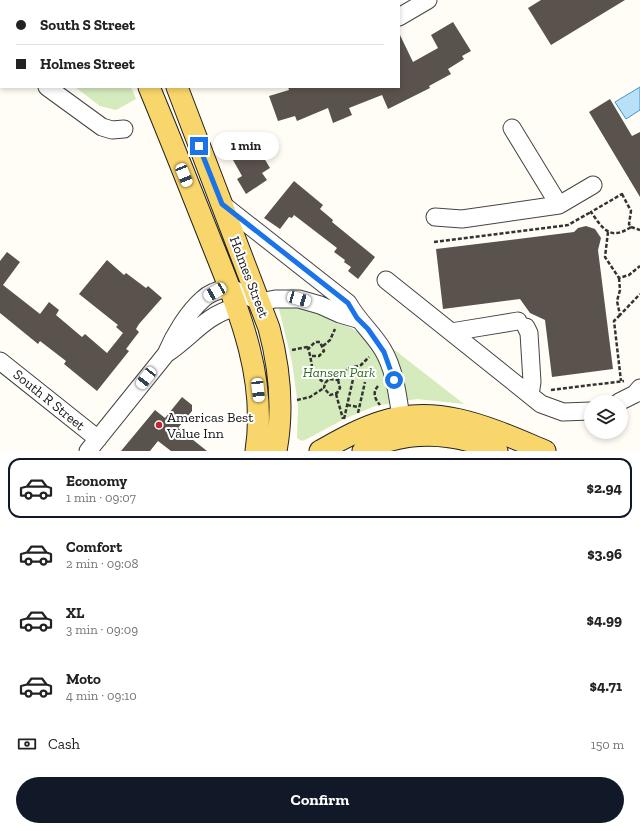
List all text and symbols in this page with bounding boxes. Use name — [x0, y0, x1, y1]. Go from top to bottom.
text: South S Street — [40, 16, 135, 34]
text: Holmes Street — [40, 55, 135, 73]
callout: 1 min — [213, 132, 279, 160]
route end — [190, 137, 208, 155]
text: 1 min — [231, 138, 261, 153]
car — [174, 162, 194, 188]
street label: Holmes Street — [226, 234, 273, 321]
car — [202, 281, 228, 303]
car — [286, 290, 312, 308]
park label: Hansen Park — [303, 364, 375, 381]
car — [134, 365, 158, 391]
street label: South R Street — [10, 366, 89, 435]
route start — [385, 371, 403, 389]
car — [251, 377, 265, 403]
map controls — [584, 395, 628, 439]
button: layers — [584, 395, 628, 439]
place label: Americas Best Value Inn — [166, 409, 254, 442]
marker: Americas Best Value Inn — [154, 420, 164, 430]
icon: car — [18, 470, 54, 506]
text: Economy — [66, 472, 127, 490]
text: $2.94 — [587, 479, 622, 497]
text: 1 min · 09:07 — [66, 490, 136, 505]
icon: car — [18, 536, 54, 572]
text: Comfort — [66, 538, 122, 556]
text: $3.96 — [587, 545, 622, 563]
text: 2 min · 09:08 — [66, 556, 139, 571]
icon: car — [18, 602, 54, 638]
text: XL — [66, 604, 84, 622]
text: $4.99 — [587, 611, 622, 629]
text: 3 min · 09:09 — [66, 622, 138, 637]
icon: car — [18, 668, 54, 704]
text: Moto — [66, 670, 101, 688]
text: $4.71 — [590, 677, 622, 695]
text: 4 min · 09:10 — [66, 688, 137, 703]
icon: cash — [16, 733, 38, 755]
text: Cash — [48, 735, 80, 753]
text: 150 m — [591, 737, 624, 752]
button: Confirm — [16, 777, 624, 823]

